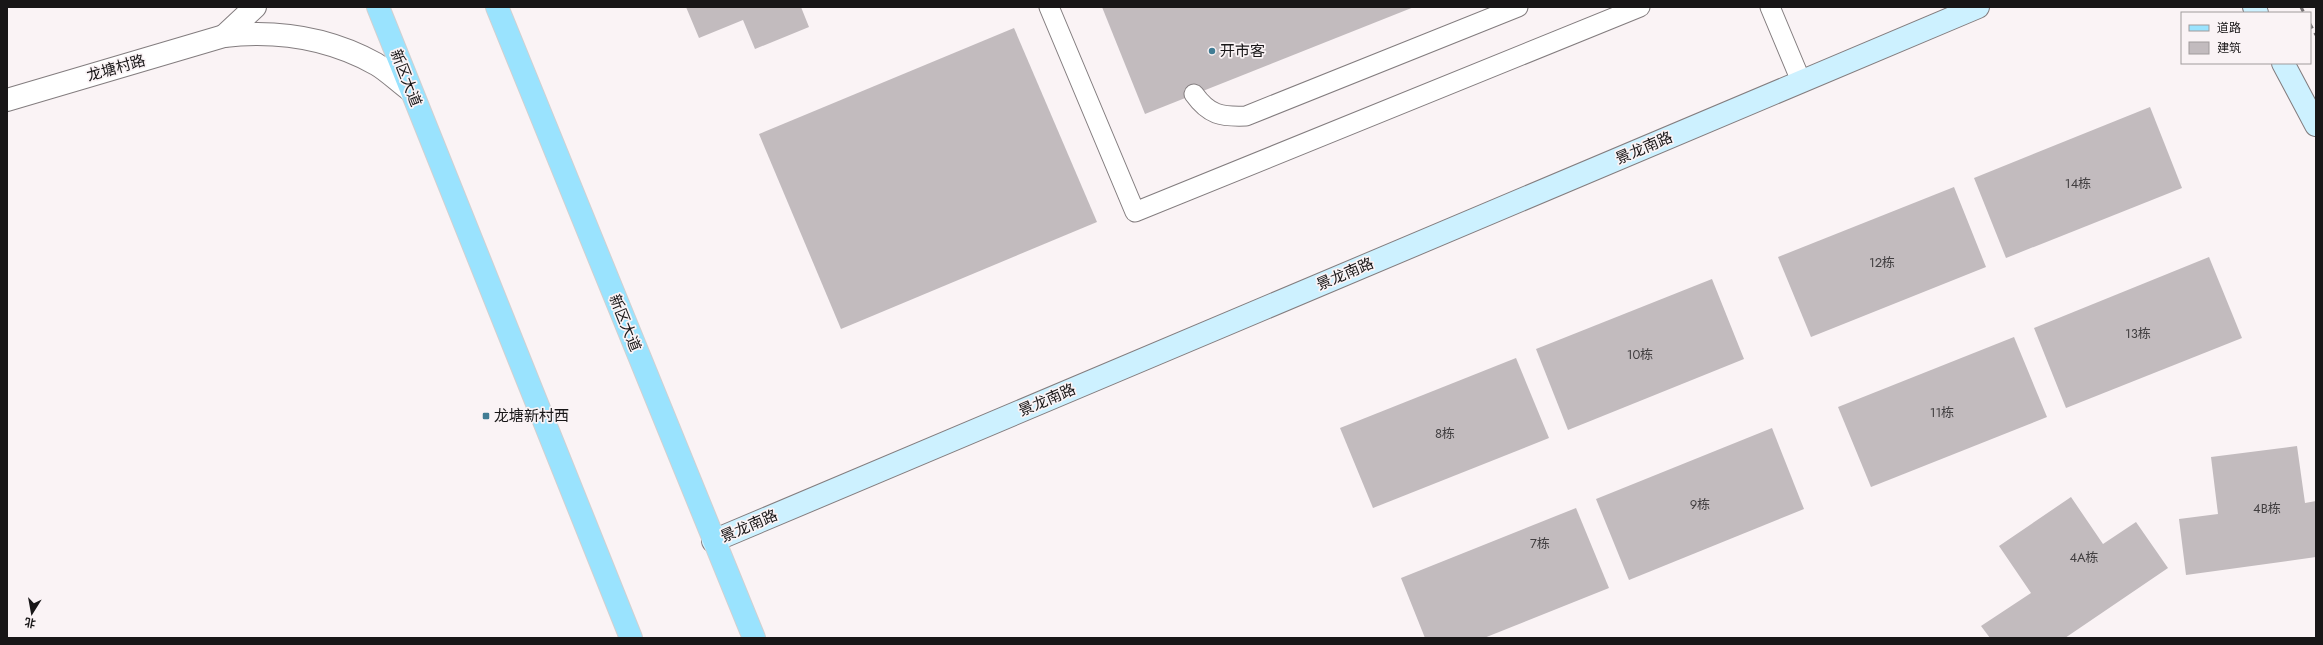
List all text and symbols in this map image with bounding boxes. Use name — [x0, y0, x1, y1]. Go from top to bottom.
legend — [2181, 12, 2311, 64]
text: 道路 — [2217, 19, 2241, 37]
text: 建筑 — [2217, 39, 2241, 57]
place label: 开市客 — [1220, 40, 1265, 62]
street label: 新区大道 — [385, 46, 427, 110]
marker: 开市客 — [1207, 46, 1217, 56]
street label: 龙塘村路 — [84, 49, 148, 87]
street label: 景龙南路 — [1612, 126, 1676, 170]
house number: 14栋 — [2065, 174, 2091, 193]
street label: 景龙南路 — [1313, 252, 1377, 296]
house number: 12栋 — [1869, 253, 1895, 272]
street label: 新区大道 — [604, 291, 646, 355]
house number: 13栋 — [2125, 324, 2151, 343]
house number: 10栋 — [1627, 345, 1653, 364]
street label: 景龙南路 — [1015, 378, 1079, 422]
house number: 11栋 — [1930, 403, 1954, 422]
place label: 龙塘新村西 — [494, 405, 569, 427]
marker: 龙塘新村西 — [481, 411, 491, 421]
house number: 8栋 — [1435, 424, 1455, 443]
house number: 9栋 — [1690, 495, 1710, 514]
house number: 4B栋 — [2253, 499, 2281, 518]
street label: 景龙南路 — [717, 504, 781, 548]
house number: 7栋 — [1530, 534, 1550, 553]
house number: 4A栋 — [2069, 548, 2099, 567]
north arrow — [12, 593, 52, 633]
text: 北 — [23, 614, 37, 632]

